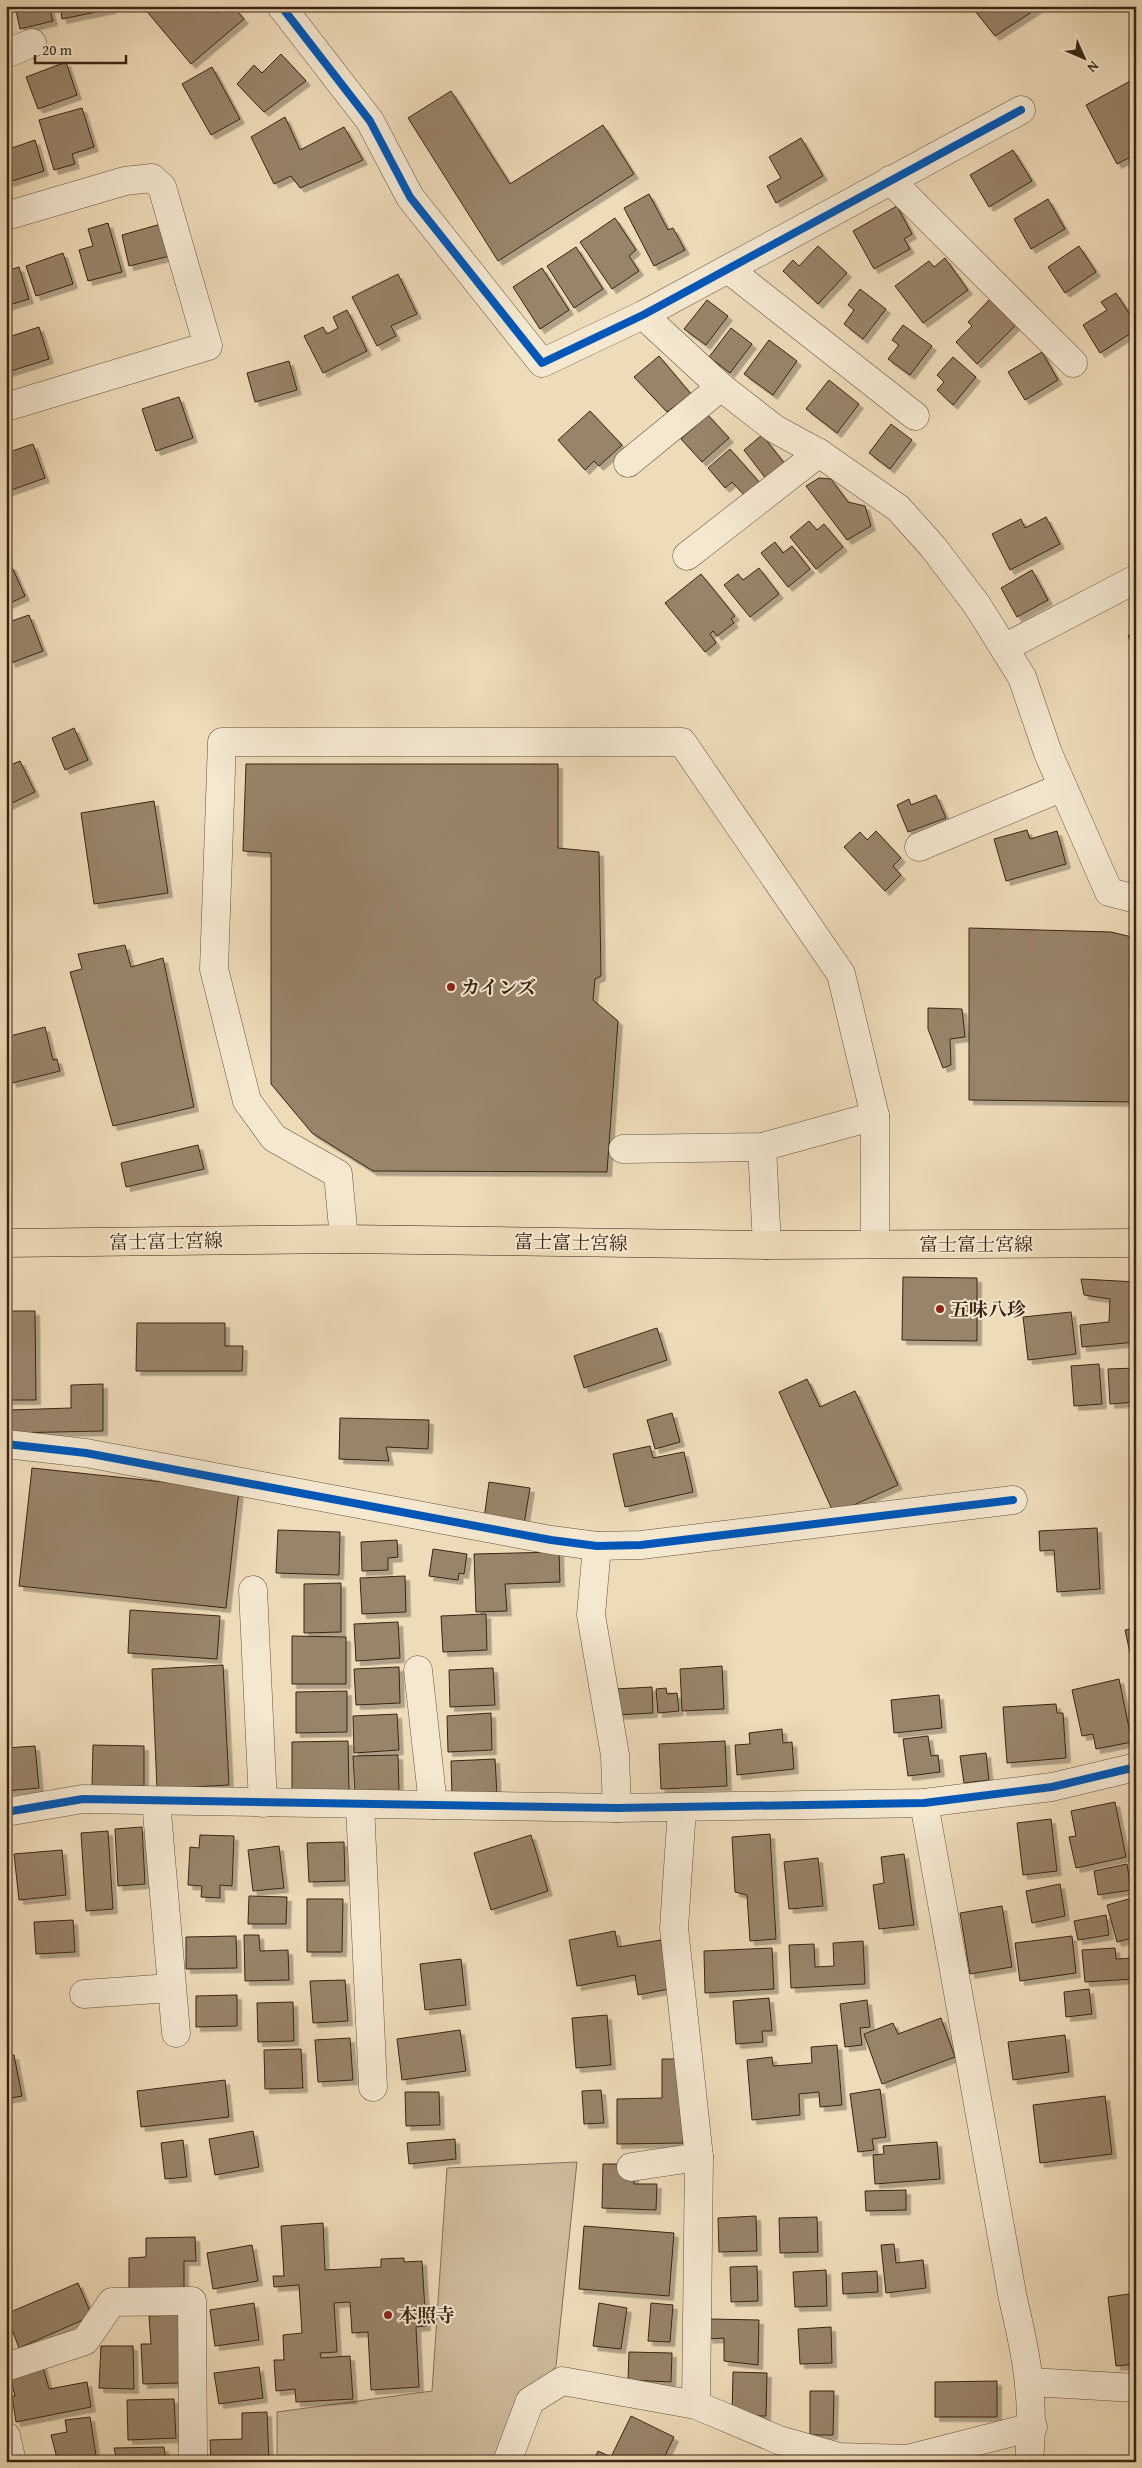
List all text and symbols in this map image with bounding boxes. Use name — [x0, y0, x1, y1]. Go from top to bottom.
scale bar — [35, 32, 126, 64]
north arrow — [1060, 32, 1110, 82]
text: 20 m — [42, 39, 73, 60]
text: N — [1082, 57, 1104, 78]
place label: カインズ — [461, 973, 536, 1001]
marker: カインズ — [445, 981, 457, 993]
street label: 富士富士宮線 — [109, 1226, 223, 1256]
street label: 富士富士宮線 — [514, 1227, 628, 1257]
street label: 富士富士宮線 — [919, 1230, 1033, 1258]
place label: 五味八珍 — [950, 1295, 1026, 1323]
marker: 五味八珍 — [934, 1303, 946, 1315]
place label: 本照寺 — [398, 2301, 455, 2329]
marker: 本照寺 — [382, 2309, 394, 2321]

